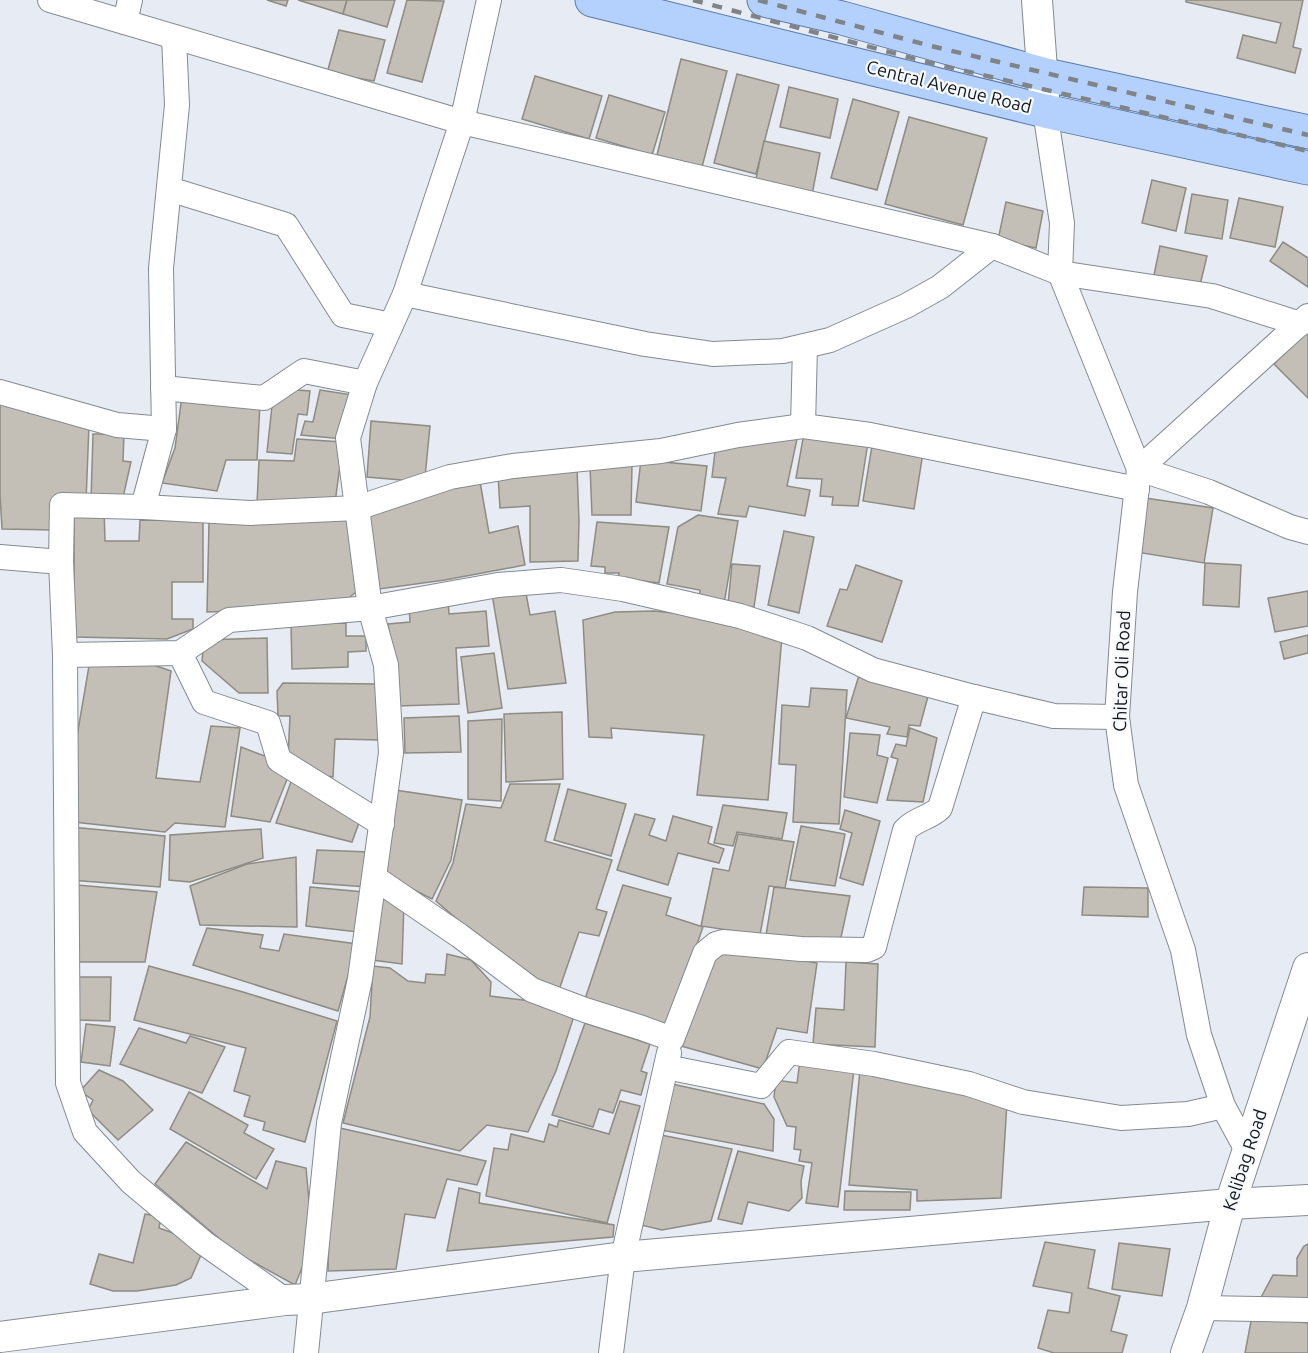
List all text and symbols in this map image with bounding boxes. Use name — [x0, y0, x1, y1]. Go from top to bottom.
street label: Central Avenue Road — [865, 56, 1034, 116]
street label: Chitar Oli Road — [1109, 610, 1133, 732]
street label: Kelibag Road — [1218, 1106, 1270, 1213]

